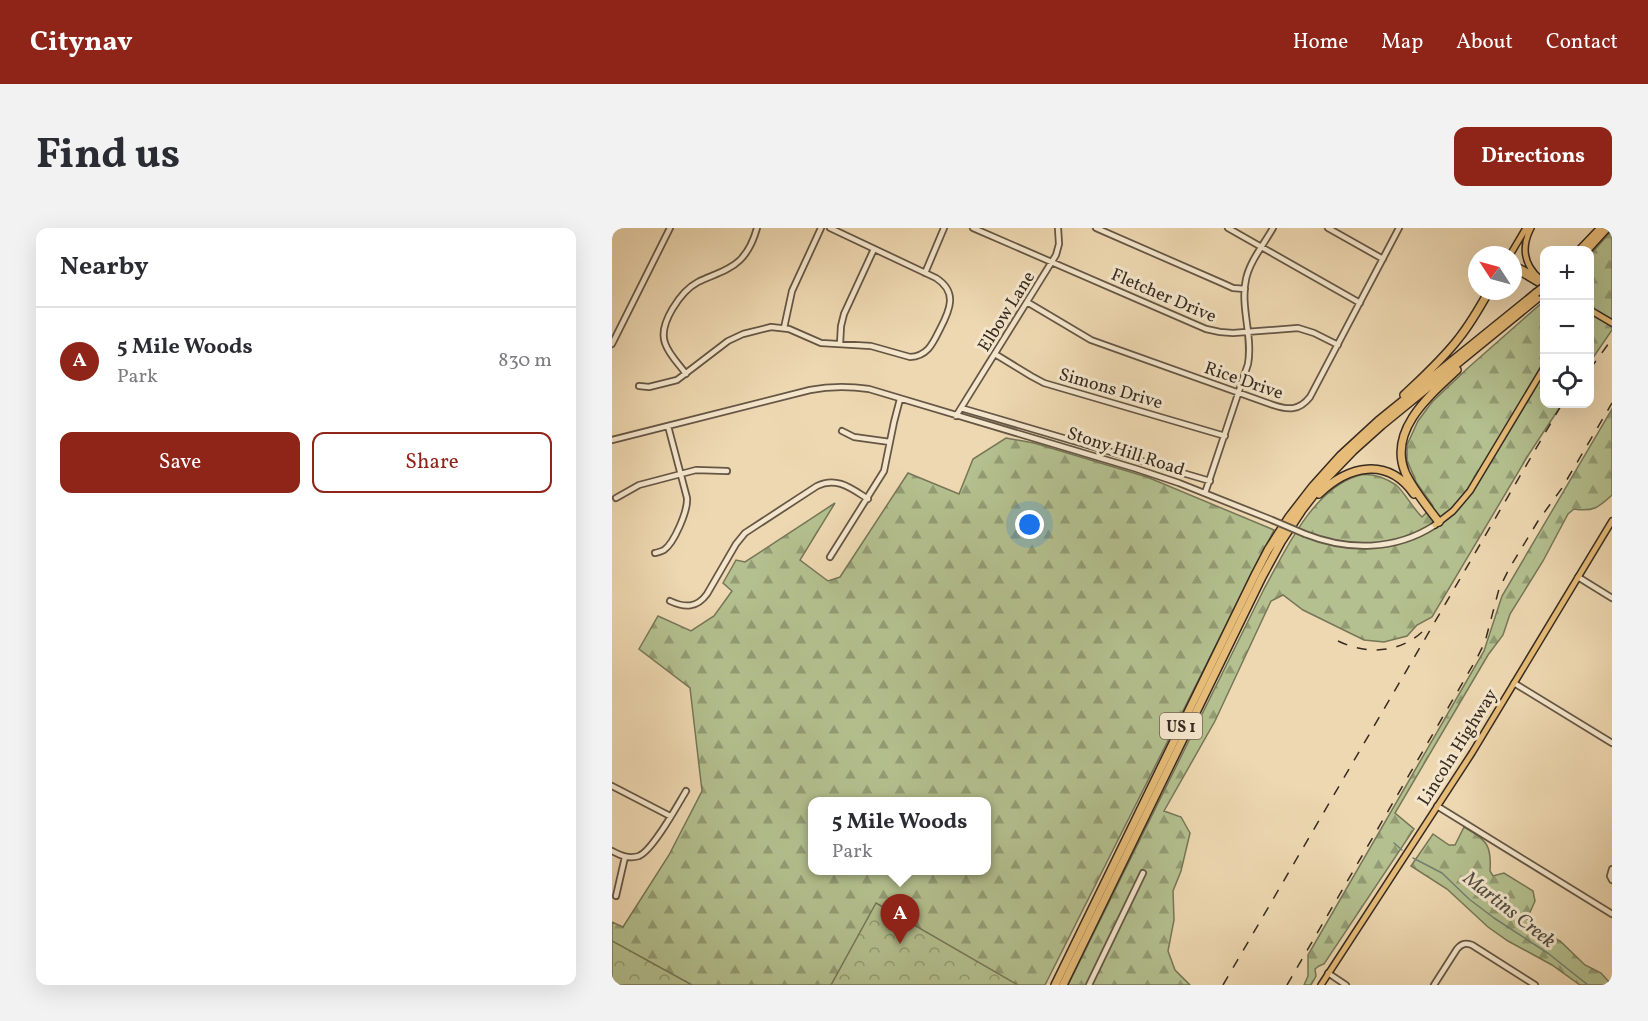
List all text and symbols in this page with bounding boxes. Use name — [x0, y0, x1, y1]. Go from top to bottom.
text: Citynav — [30, 23, 133, 62]
text: Home — [1293, 28, 1348, 57]
text: Map — [1381, 28, 1423, 57]
text: About — [1456, 28, 1513, 57]
text: Contact — [1546, 28, 1618, 57]
text: Find us — [36, 127, 180, 186]
button: Directions — [1454, 127, 1612, 186]
north arrow — [1468, 246, 1522, 300]
map controls — [1540, 246, 1594, 408]
button: + — [1540, 246, 1594, 300]
text: Nearby — [60, 249, 149, 285]
street label: Fletcher Drive — [1107, 263, 1220, 330]
street label: Elbow Lane — [973, 267, 1042, 357]
button: − — [1540, 300, 1594, 354]
text: 5 Mile Woods — [117, 332, 253, 363]
text: A — [72, 347, 87, 375]
text: 830 m — [498, 347, 552, 375]
button: locate — [1540, 354, 1594, 408]
street label: Rice Drive — [1201, 356, 1286, 407]
text: Park — [117, 363, 158, 391]
street label: Simons Drive — [1056, 363, 1165, 416]
street label: Stony Hill Road — [1063, 422, 1188, 483]
button: Save — [60, 432, 300, 493]
button: Share — [312, 432, 552, 493]
your location — [1015, 510, 1044, 539]
street label: Lincoln Highway — [1412, 684, 1504, 811]
road number: US 1 — [1160, 713, 1202, 739]
popup — [808, 797, 991, 875]
text: 5 Mile Woods — [832, 807, 967, 838]
text: Park — [832, 838, 873, 866]
water label: Martins Creek — [1456, 865, 1561, 956]
pin: A — [880, 894, 920, 944]

